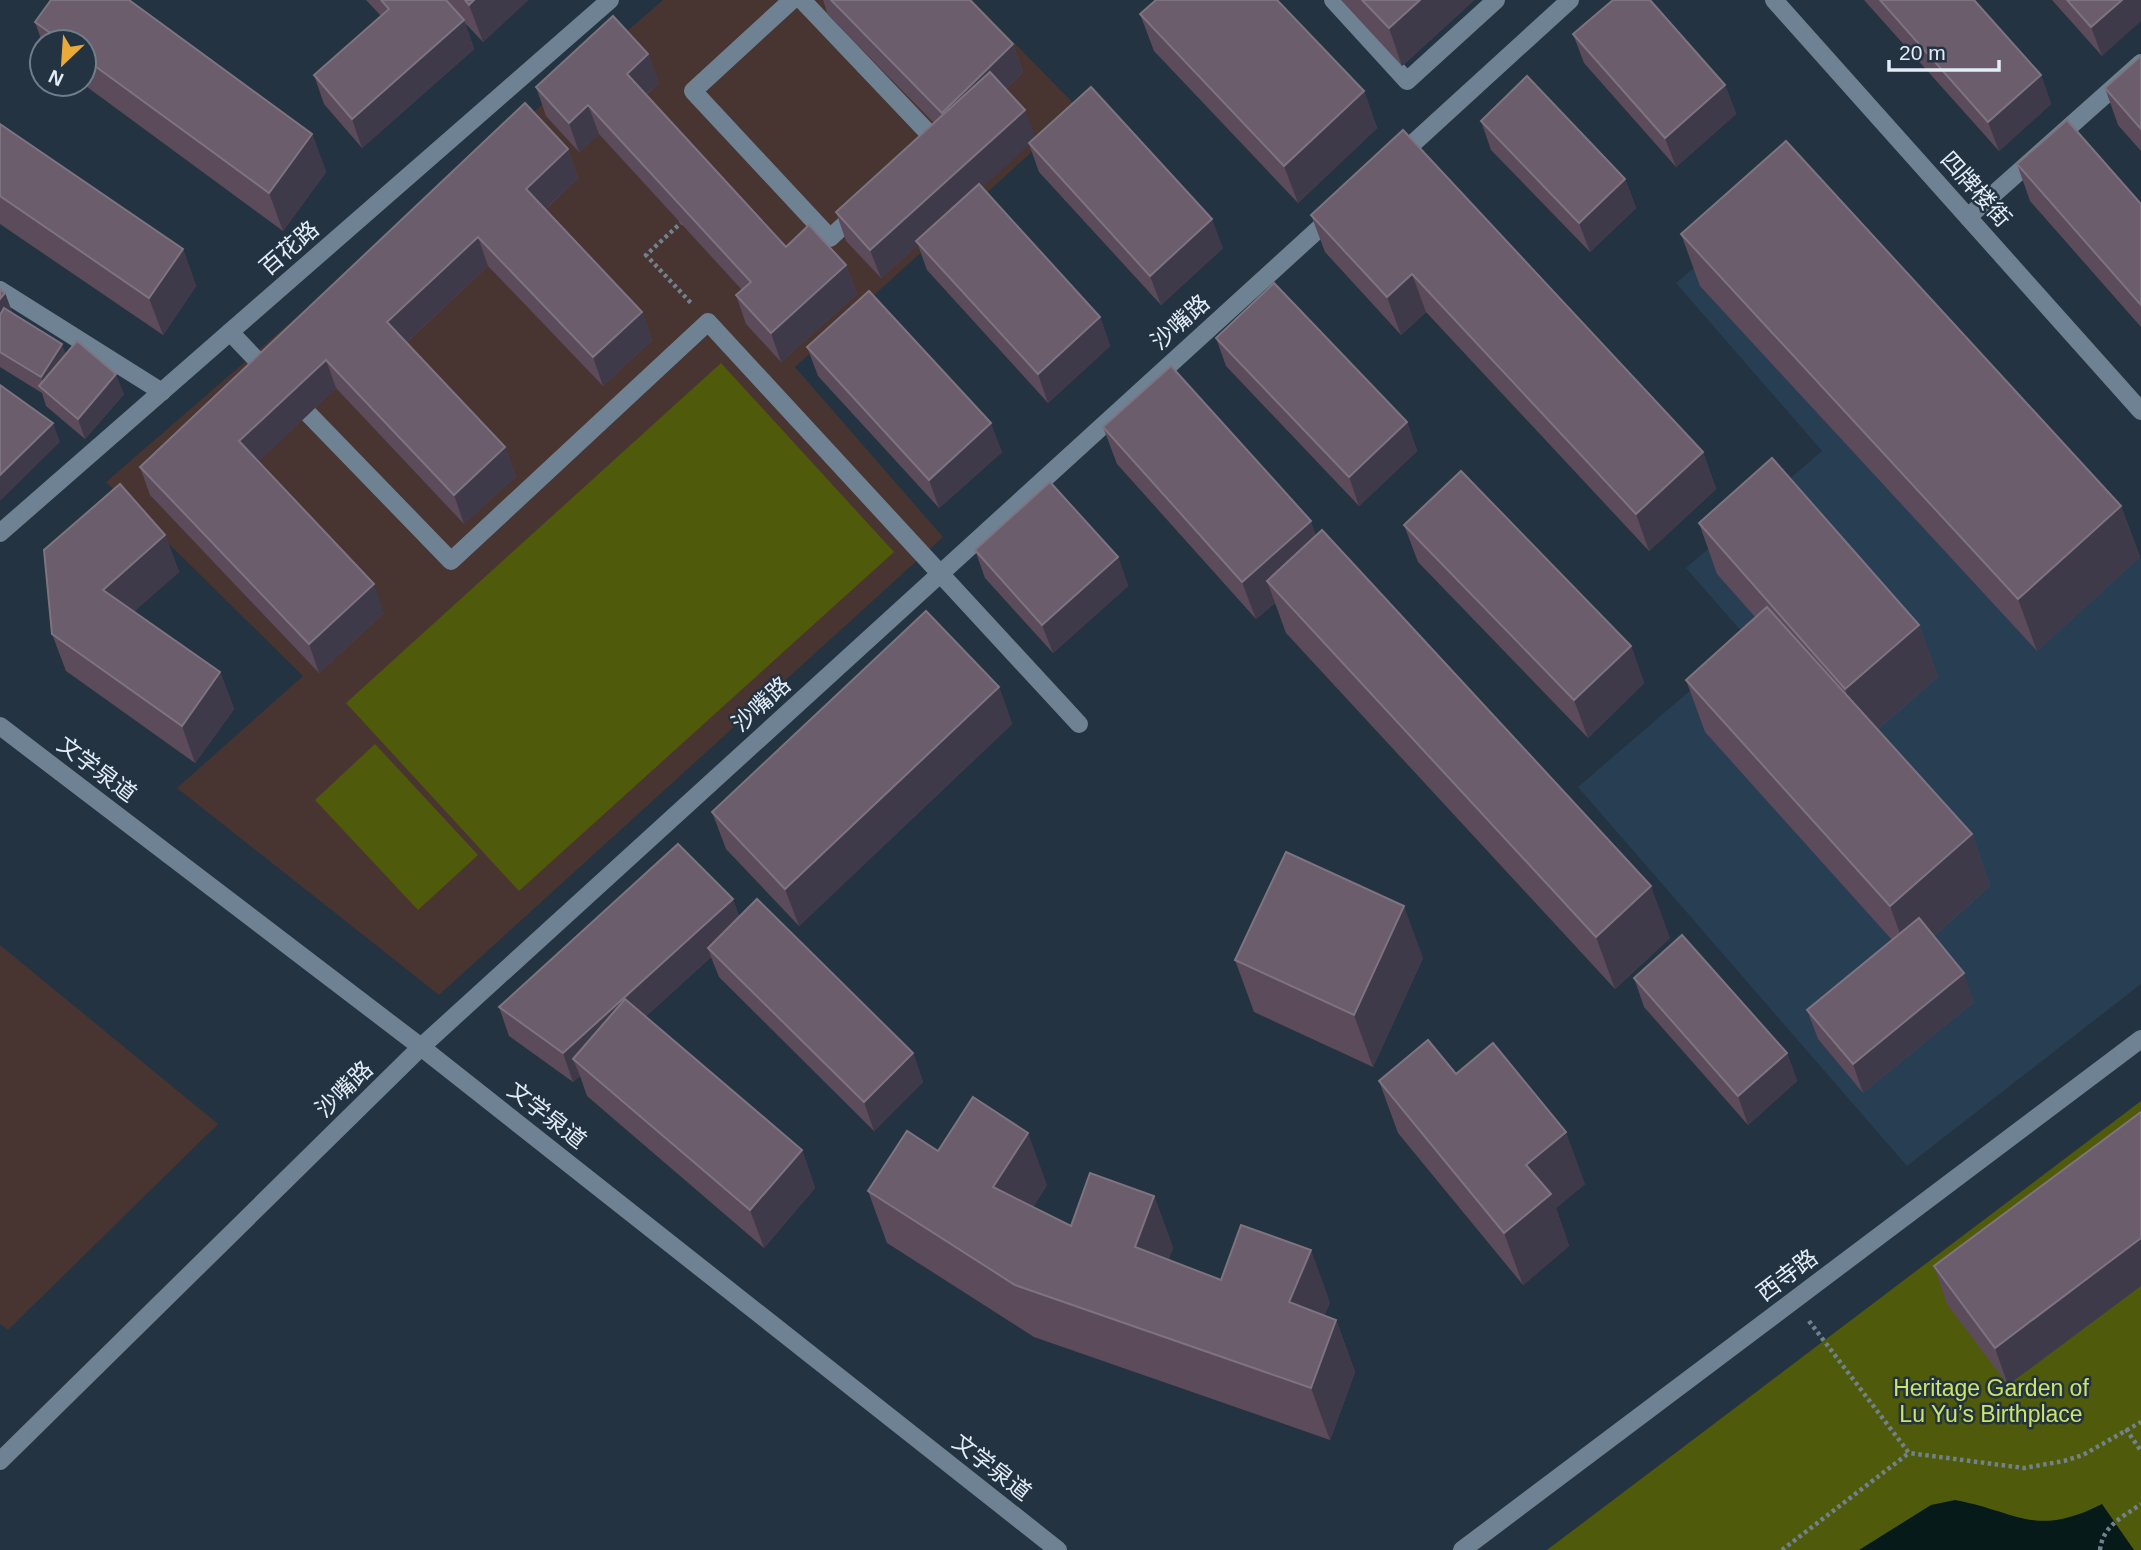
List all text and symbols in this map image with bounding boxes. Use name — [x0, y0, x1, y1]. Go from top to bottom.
north arrow — [28, 28, 98, 98]
scale bar — [1889, 28, 1999, 72]
text: 20 m — [1899, 41, 1946, 64]
text: N — [45, 66, 67, 90]
street label: 四牌楼街 — [1936, 146, 2016, 232]
street label: 百花路 — [254, 216, 324, 280]
street label: 沙嘴路 — [1146, 289, 1214, 355]
street label: 沙嘴路 — [727, 671, 795, 737]
street label: 文学泉道 — [52, 731, 142, 807]
street label: 沙嘴路 — [310, 1056, 378, 1122]
street label: 文学泉道 — [503, 1076, 591, 1154]
street label: 西寺路 — [1752, 1244, 1822, 1306]
park label: Heritage Garden of Lu Yu’s Birthplace — [1893, 1375, 2089, 1427]
street label: 文学泉道 — [948, 1428, 1036, 1506]

